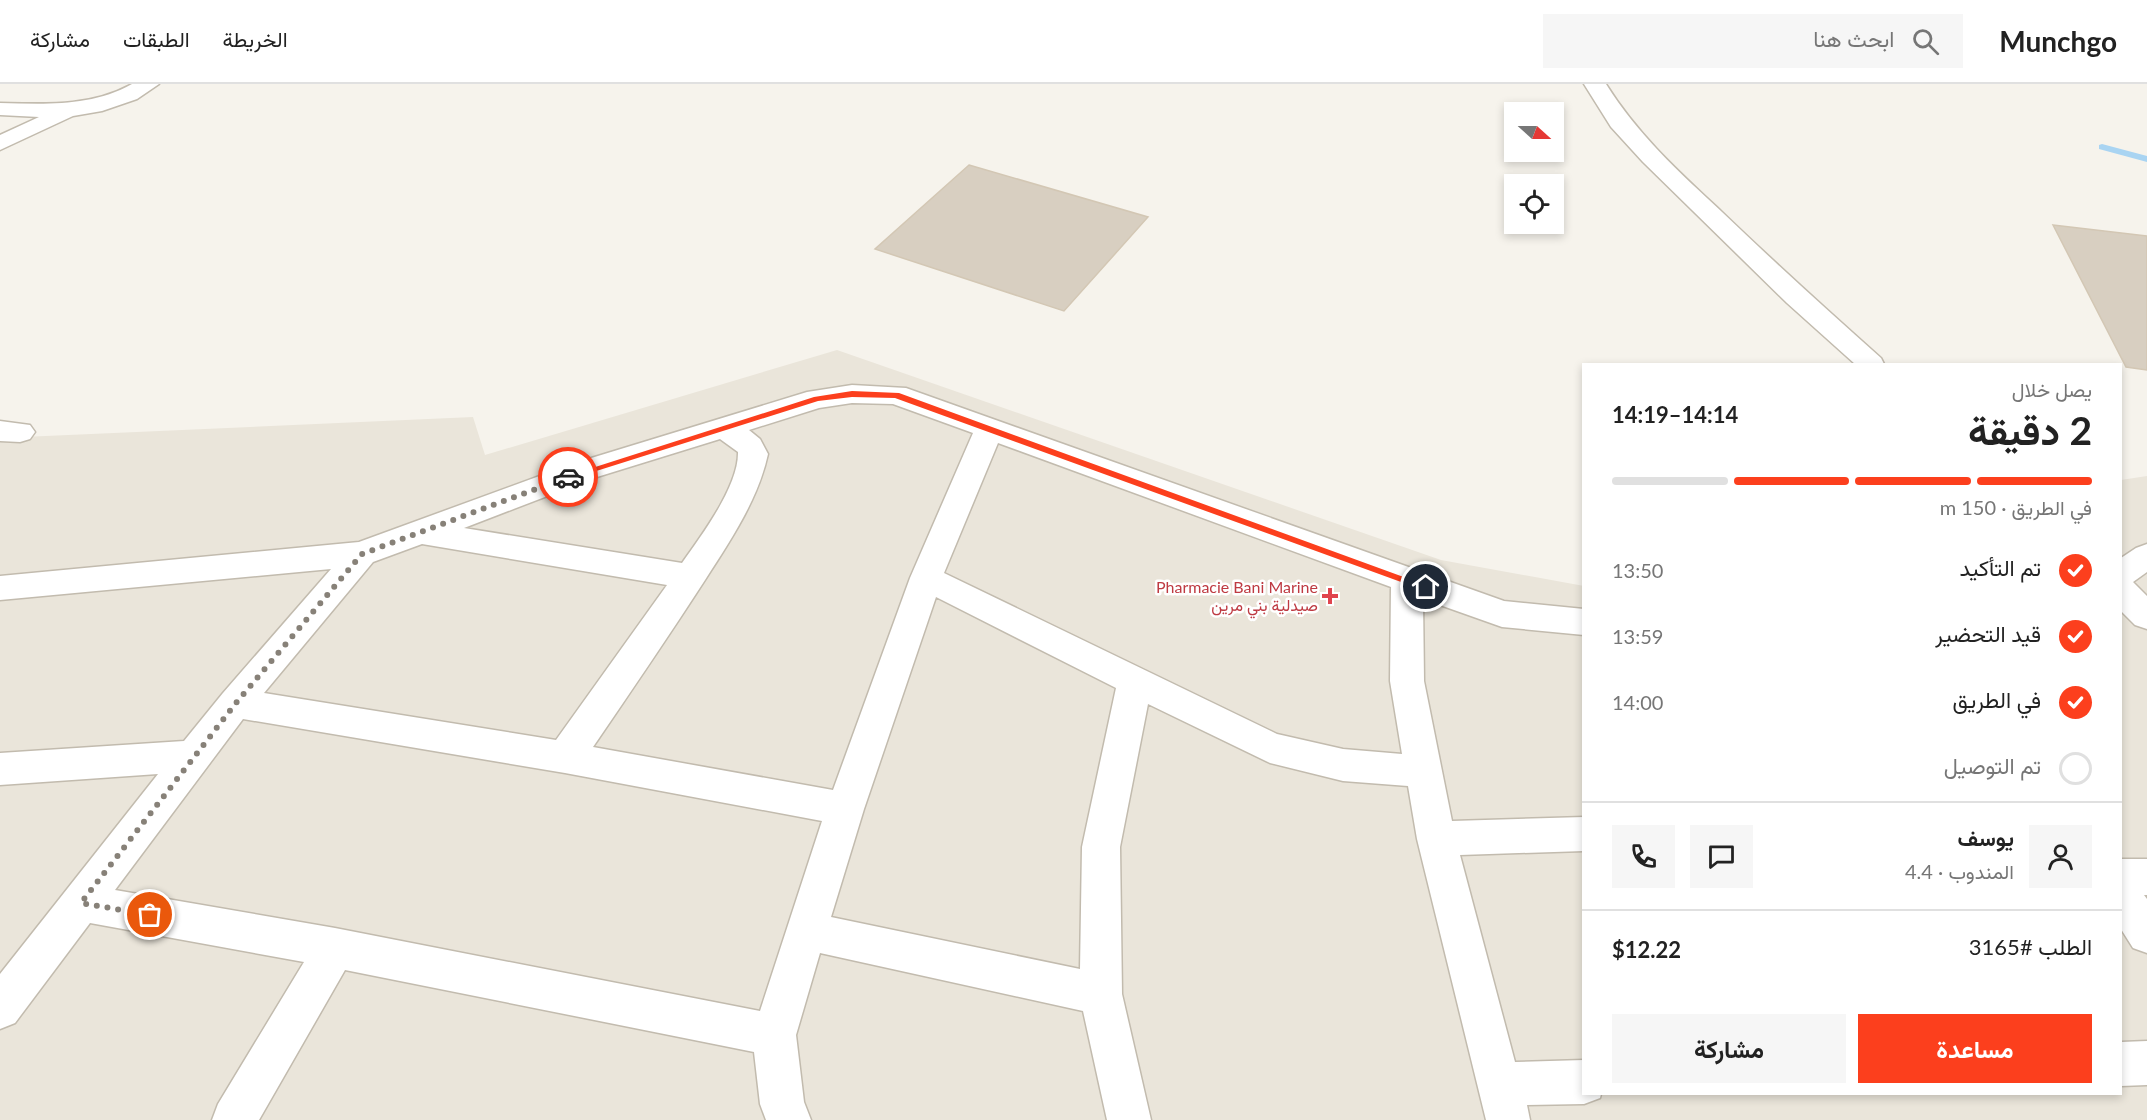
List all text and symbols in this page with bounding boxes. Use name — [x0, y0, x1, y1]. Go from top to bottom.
search box — [1543, 14, 1963, 68]
text: Munchgo — [1999, 24, 2117, 58]
text: ابحث هنا — [1813, 25, 1894, 52]
icon: search — [1909, 25, 1942, 58]
text: مشاركة — [30, 26, 90, 51]
text: الطبقات — [123, 26, 190, 51]
text: الخريطة — [223, 26, 288, 51]
north arrow — [1504, 102, 1564, 162]
map controls — [1504, 102, 1564, 234]
button: locate — [1504, 174, 1564, 234]
text: يصل خلال — [2012, 377, 2092, 401]
text: 14:14–14:19 — [1612, 401, 1738, 428]
text: 2 دقيقة — [1968, 407, 2092, 453]
courier — [538, 447, 598, 507]
icon: car — [552, 461, 585, 494]
text: في الطريق · 150 m — [1940, 495, 2092, 519]
text: تم التأكيد — [1960, 554, 2041, 581]
icon: check — [2059, 554, 2092, 587]
text: 13:50 — [1612, 558, 1663, 582]
pin — [1400, 561, 1451, 612]
icon: home — [1409, 570, 1442, 603]
place label: Pharmacie Bani Marine صيدلية بني مرين — [1156, 577, 1318, 619]
marker: Pharmacie Bani Marine صيدلية بني مرين — [1323, 589, 1337, 603]
text: قيد التحضير — [1935, 620, 2041, 647]
icon: check — [2059, 620, 2092, 653]
text: 13:59 — [1612, 624, 1663, 648]
text: في الطريق — [1952, 686, 2041, 713]
icon: check — [2059, 686, 2092, 719]
text: 14:00 — [1612, 690, 1663, 714]
text: تم التوصيل — [1944, 752, 2041, 779]
text: يوسف — [1958, 824, 2014, 851]
button: phone — [1612, 825, 1675, 888]
button: chat — [1690, 825, 1753, 888]
button: person — [2029, 825, 2092, 888]
text: المندوب · 4.4 — [1905, 859, 2014, 883]
pin — [124, 889, 175, 940]
icon: bag — [133, 898, 166, 931]
text: الطلب #3165 — [1969, 933, 2092, 960]
text: $12.22 — [1612, 936, 1681, 963]
button: مشاركة — [1612, 1014, 1846, 1083]
button: مساعدة — [1858, 1014, 2092, 1083]

